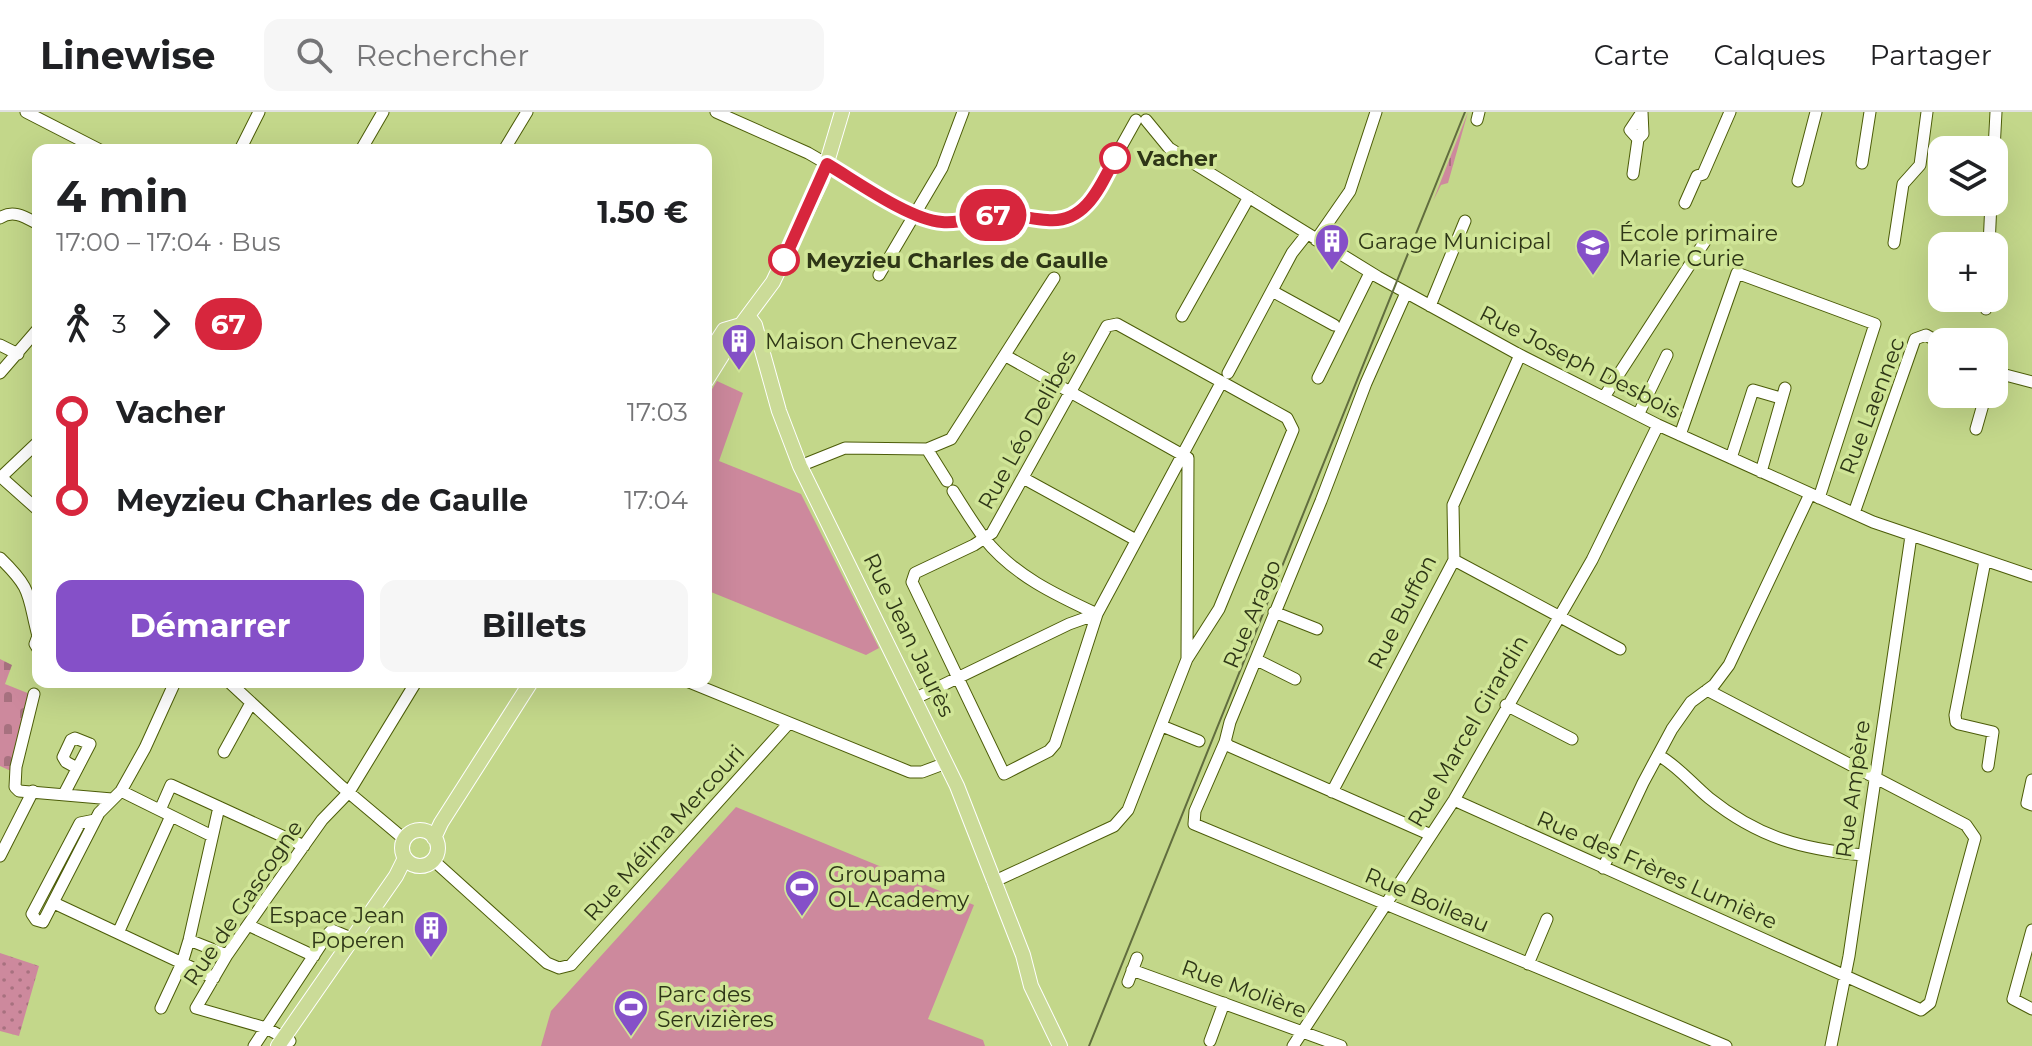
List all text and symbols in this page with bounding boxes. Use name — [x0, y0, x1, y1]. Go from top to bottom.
search box — [264, 19, 824, 91]
text: Linewise — [40, 32, 216, 79]
icon: search — [292, 33, 336, 77]
text: Rechercher — [356, 37, 529, 74]
text: Carte — [1594, 38, 1669, 72]
text: Calques — [1713, 38, 1825, 72]
text: Partager — [1869, 38, 1992, 72]
map controls — [1928, 136, 2008, 408]
button: layers — [1928, 136, 2008, 216]
marker: Vacher — [1100, 143, 1130, 173]
place label: Vacher — [1136, 145, 1217, 172]
text: 4 min — [56, 169, 189, 223]
line badge: 67 — [957, 189, 1029, 241]
text: 1.50 € — [597, 194, 688, 231]
text: 67 — [975, 198, 1011, 232]
place label: École primaire Marie Curie — [1619, 220, 1778, 272]
building icon: Garage Municipal — [1313, 222, 1351, 272]
text: 17:00 – 17:04 · Bus — [56, 226, 281, 258]
school or university icon: École primaire Marie Curie — [1574, 227, 1612, 277]
place label: Garage Municipal — [1358, 228, 1551, 255]
button: + — [1928, 232, 2008, 312]
marker: Meyzieu Charles de Gaulle — [769, 245, 799, 275]
place label: Meyzieu Charles de Gaulle — [806, 247, 1108, 274]
street label: Rue Joseph Desbois — [1475, 300, 1685, 424]
icon: walk — [56, 302, 100, 346]
icon: forward — [139, 302, 183, 346]
text: 67 — [211, 307, 246, 341]
text: 3 — [112, 308, 127, 340]
building icon: Maison Chenevaz — [720, 322, 758, 372]
place label: Maison Chenevaz — [765, 328, 958, 355]
button: − — [1928, 328, 2008, 408]
street label: Rue Laennec — [1834, 334, 1910, 478]
street label: Rue Léo Delibes — [972, 346, 1082, 514]
text: Vacher — [116, 394, 226, 431]
text: 17:03 — [627, 396, 688, 428]
text: Meyzieu Charles de Gaulle — [116, 482, 528, 519]
text: 17:04 — [624, 484, 688, 516]
street label: Rue Jean Jaurès — [858, 549, 960, 721]
street label: Rue Buffon — [1362, 550, 1442, 674]
street label: Rue Arago — [1217, 556, 1287, 672]
button: Démarrer — [56, 580, 364, 672]
button: Billets — [380, 580, 688, 672]
street label: Rue Marcel Girardin — [1402, 630, 1534, 832]
street label: Rue Ampère — [1830, 718, 1876, 860]
street label: Rue Mélina Mercouri — [578, 739, 750, 927]
street label: Rue des Frères Lumière — [1533, 805, 1781, 935]
street label: Rue de Gascogne — [178, 815, 308, 991]
place label: Groupama OL Academy — [828, 861, 969, 913]
street label: Rue Boileau — [1361, 862, 1493, 938]
sports icon: Groupama OL Academy — [783, 868, 821, 918]
place label: Espace Jean Poperen — [269, 902, 405, 954]
building icon: Espace Jean Poperen — [412, 909, 450, 959]
street label: Rue Molière — [1178, 954, 1310, 1024]
place label: Parc des Servizières — [657, 981, 774, 1033]
sports icon: Parc des Servizières — [612, 988, 650, 1038]

